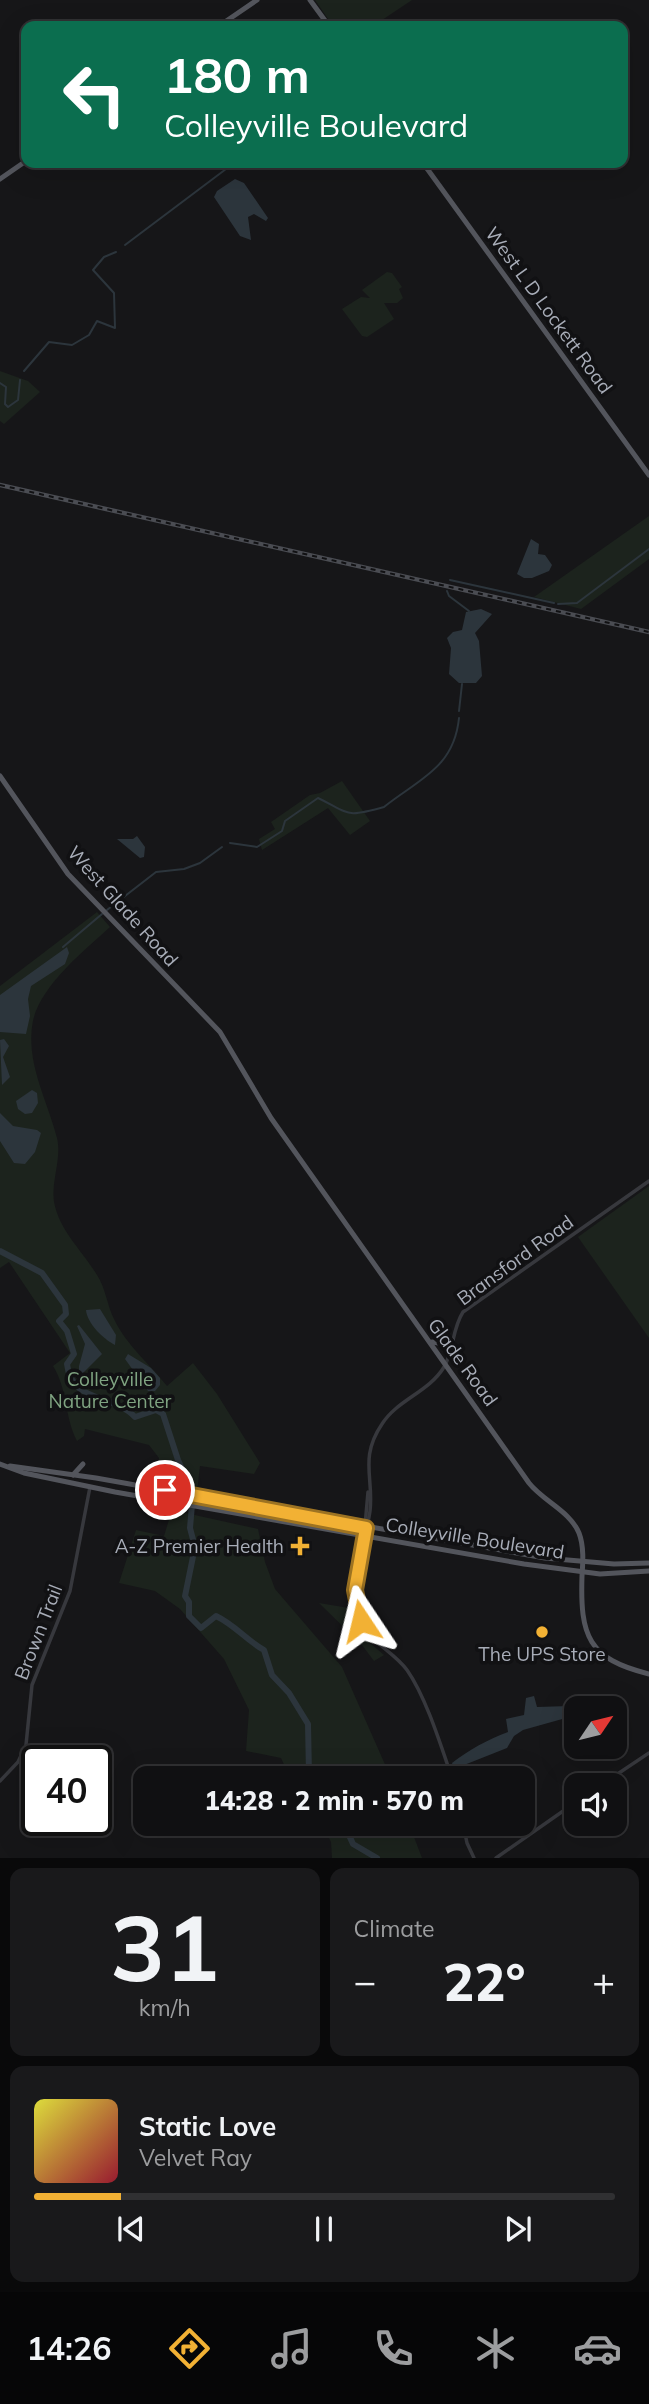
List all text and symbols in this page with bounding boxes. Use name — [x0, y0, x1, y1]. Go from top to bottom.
text: 180 m — [164, 44, 310, 105]
icon: left — [49, 49, 140, 140]
text: Colleyville Boulevard — [164, 105, 468, 145]
street label: West L D Lockett Road — [480, 222, 618, 398]
street label: West Glade Road — [62, 841, 184, 971]
street label: Bransford Road — [452, 1210, 578, 1310]
street label: Glade Road — [423, 1313, 503, 1411]
park label: Colleyville Nature Center — [49, 1367, 172, 1413]
pin — [135, 1460, 195, 1520]
icon: arrive — [146, 1471, 184, 1509]
street label: Colleyville Boulevard — [384, 1512, 566, 1564]
place label: A-Z Premier Health — [115, 1534, 284, 1558]
marker: A-Z Premier Health — [290, 1536, 310, 1556]
street label: Brown Trail — [9, 1581, 67, 1683]
position arrow — [324, 1584, 398, 1658]
marker: The UPS Store — [534, 1624, 550, 1640]
place label: The UPS Store — [478, 1642, 606, 1666]
north arrow — [564, 1696, 626, 1759]
map controls — [564, 1696, 627, 1836]
speed limit sign: 40 — [21, 1745, 112, 1836]
button: sound — [564, 1773, 627, 1836]
text: 14:28 · 2 min · 570 m — [204, 1784, 464, 1817]
text: 31 — [110, 1890, 219, 2004]
text: Climate — [354, 1914, 435, 1943]
text: 22° — [443, 1949, 525, 2014]
text: − — [354, 1957, 376, 2005]
text: + — [592, 1957, 615, 2005]
text: km/h — [139, 1993, 191, 2022]
text: Static Love — [139, 2110, 276, 2143]
text: Velvet Ray — [139, 2143, 252, 2172]
icon: previous — [112, 2210, 150, 2248]
icon: pause — [305, 2210, 343, 2248]
icon: next — [499, 2210, 537, 2248]
icon: directions — [165, 2324, 214, 2373]
icon: music — [267, 2324, 316, 2373]
icon: phone — [369, 2324, 418, 2373]
icon: climate — [471, 2324, 520, 2373]
icon: car — [573, 2324, 622, 2373]
text: 14:26 — [27, 2328, 111, 2368]

